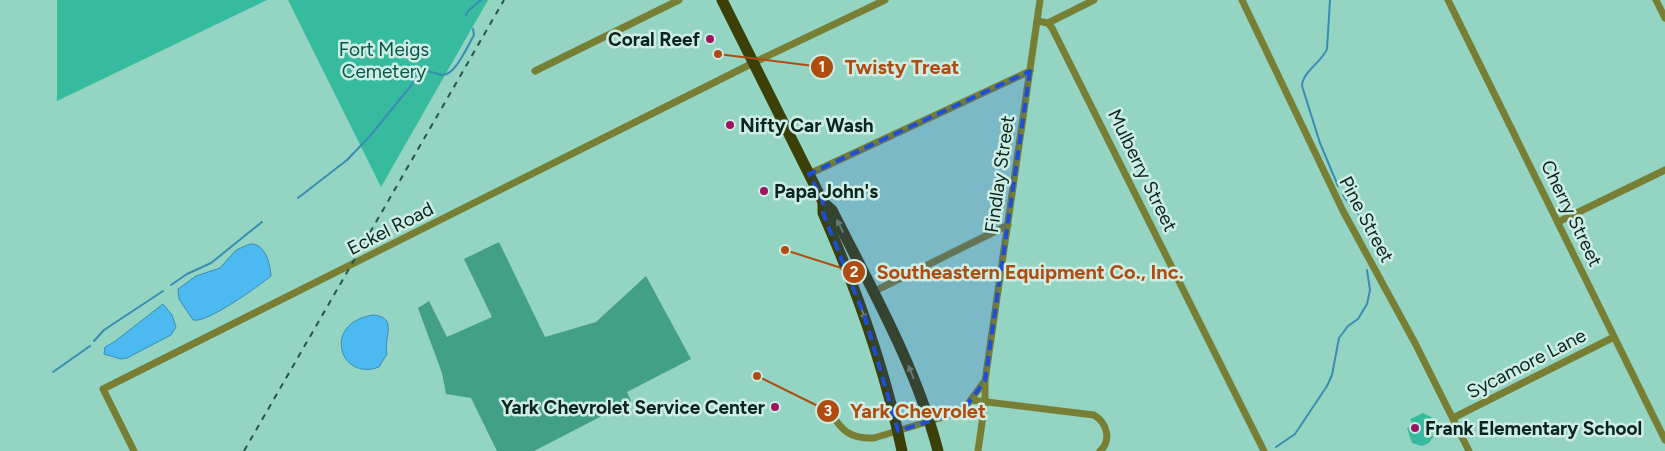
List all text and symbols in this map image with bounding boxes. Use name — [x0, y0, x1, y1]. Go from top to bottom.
place label: Coral Reef — [608, 28, 701, 51]
marker: Coral Reef — [704, 33, 716, 45]
park label: Fort Meigs Cemetery — [339, 38, 429, 83]
callout: Twisty Treat — [809, 49, 969, 84]
text: Twisty Treat — [845, 55, 959, 79]
text: 1 — [819, 58, 825, 76]
street label: Mulberry Street — [1103, 105, 1182, 235]
place label: Nifty Car Wash — [740, 114, 874, 137]
street label: Findlay Street — [980, 114, 1019, 234]
marker: Nifty Car Wash — [724, 119, 736, 131]
street label: Cherry Street — [1536, 156, 1607, 270]
street label: Pine Street — [1334, 172, 1399, 266]
place label: Papa John's — [774, 180, 878, 203]
marker: Papa John's — [758, 185, 770, 197]
street label: Eckel Road — [343, 197, 437, 260]
one-way arrow — [836, 218, 844, 233]
callout: Southeastern Equipment Co., Inc. — [841, 254, 1194, 289]
text: Southeastern Equipment Co., Inc. — [876, 260, 1184, 284]
text: 2 — [850, 263, 859, 281]
one-way arrow — [860, 305, 867, 320]
street label: Sycamore Lane — [1463, 324, 1590, 403]
one-way arrow — [907, 365, 915, 379]
callout: Yark Chevrolet — [815, 393, 996, 428]
place label: Yark Chevrolet Service Center — [501, 396, 765, 419]
text: Yark Chevrolet — [850, 399, 986, 423]
marker: Yark Chevrolet Service Center — [769, 401, 781, 413]
text: 3 — [824, 402, 832, 420]
place label: Frank Elementary School — [1425, 417, 1642, 440]
marker: Frank Elementary School — [1409, 422, 1421, 434]

